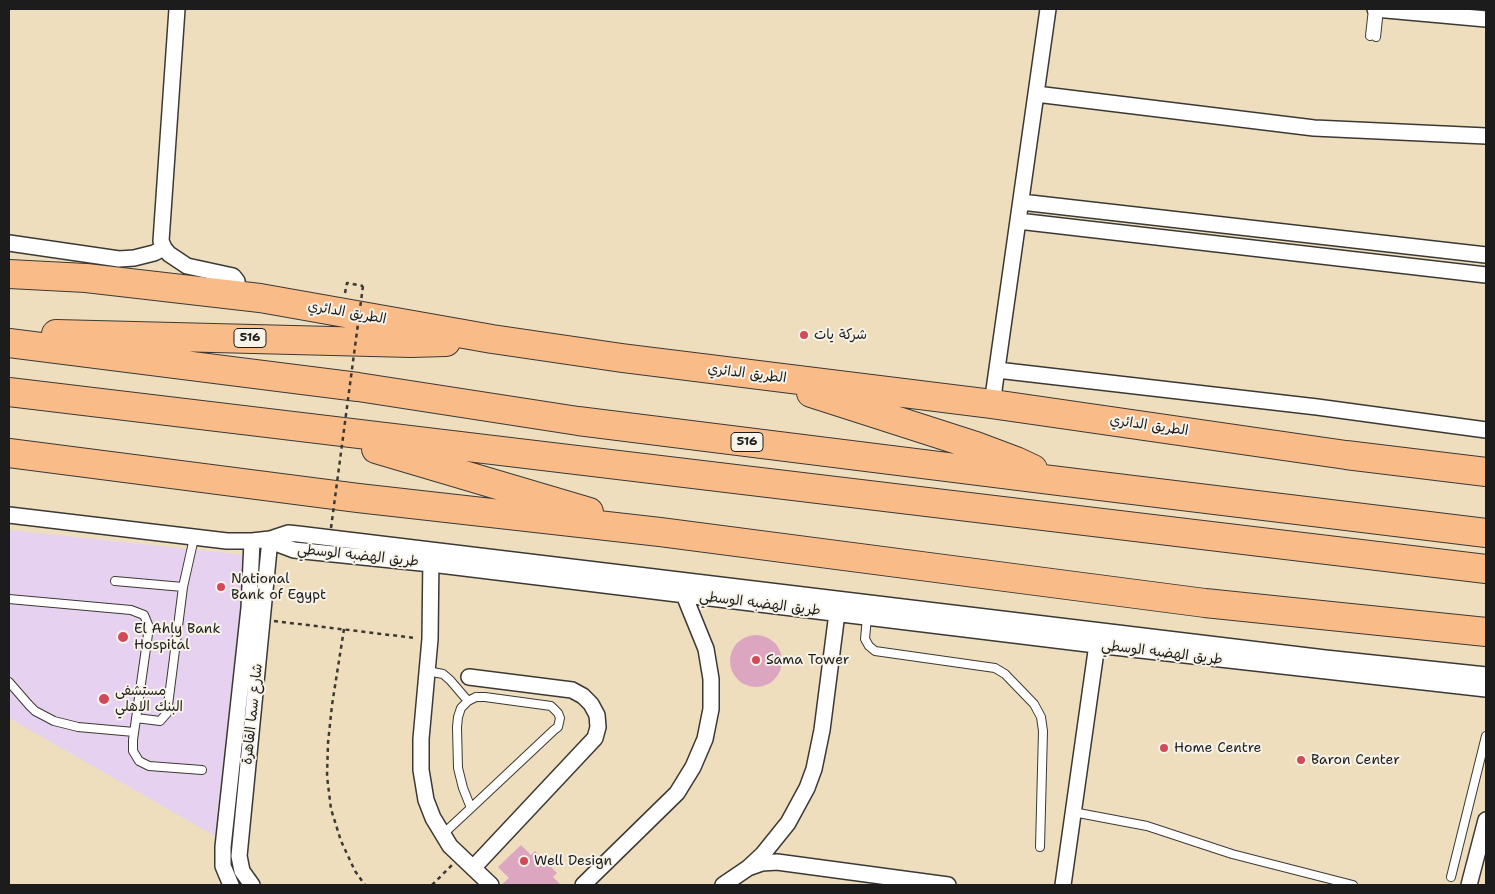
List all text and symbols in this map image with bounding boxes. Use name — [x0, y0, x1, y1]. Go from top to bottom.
street label: الطريق الدائري — [307, 298, 387, 328]
place label: شركة يات — [814, 327, 867, 343]
road number: 516 — [234, 328, 266, 348]
marker: شركة يات — [798, 329, 810, 341]
street label: الطريق الدائري — [707, 361, 787, 387]
street label: الطريق الدائري — [1109, 412, 1189, 440]
road number: 516 — [731, 432, 763, 452]
street label: طريق الهضبه الوسطي — [296, 541, 420, 571]
place label: National Bank of Egypt — [231, 571, 326, 604]
marker: National Bank of Egypt — [215, 581, 227, 593]
street label: طريق الهضبه الوسطي — [698, 588, 822, 620]
place label: El Ahly Bank Hospital — [134, 621, 220, 654]
marker: El Ahly Bank Hospital — [116, 630, 130, 644]
street label: طريق الهضبه الوسطي — [1100, 637, 1224, 669]
place label: Sama Tower — [766, 652, 849, 668]
marker: Sama Tower — [750, 654, 762, 666]
street label: شارع سما القاهرة — [239, 663, 267, 765]
place label: مستشفى البنك الاهلي — [115, 683, 183, 716]
marker: مستشفى البنك الاهلي — [97, 692, 111, 706]
place label: Home Centre — [1174, 740, 1261, 756]
marker: Home Centre — [1158, 742, 1170, 754]
place label: Baron Center — [1311, 752, 1400, 768]
marker: Baron Center — [1295, 754, 1307, 766]
place label: Well Design — [534, 853, 612, 869]
marker: Well Design — [518, 855, 530, 867]

